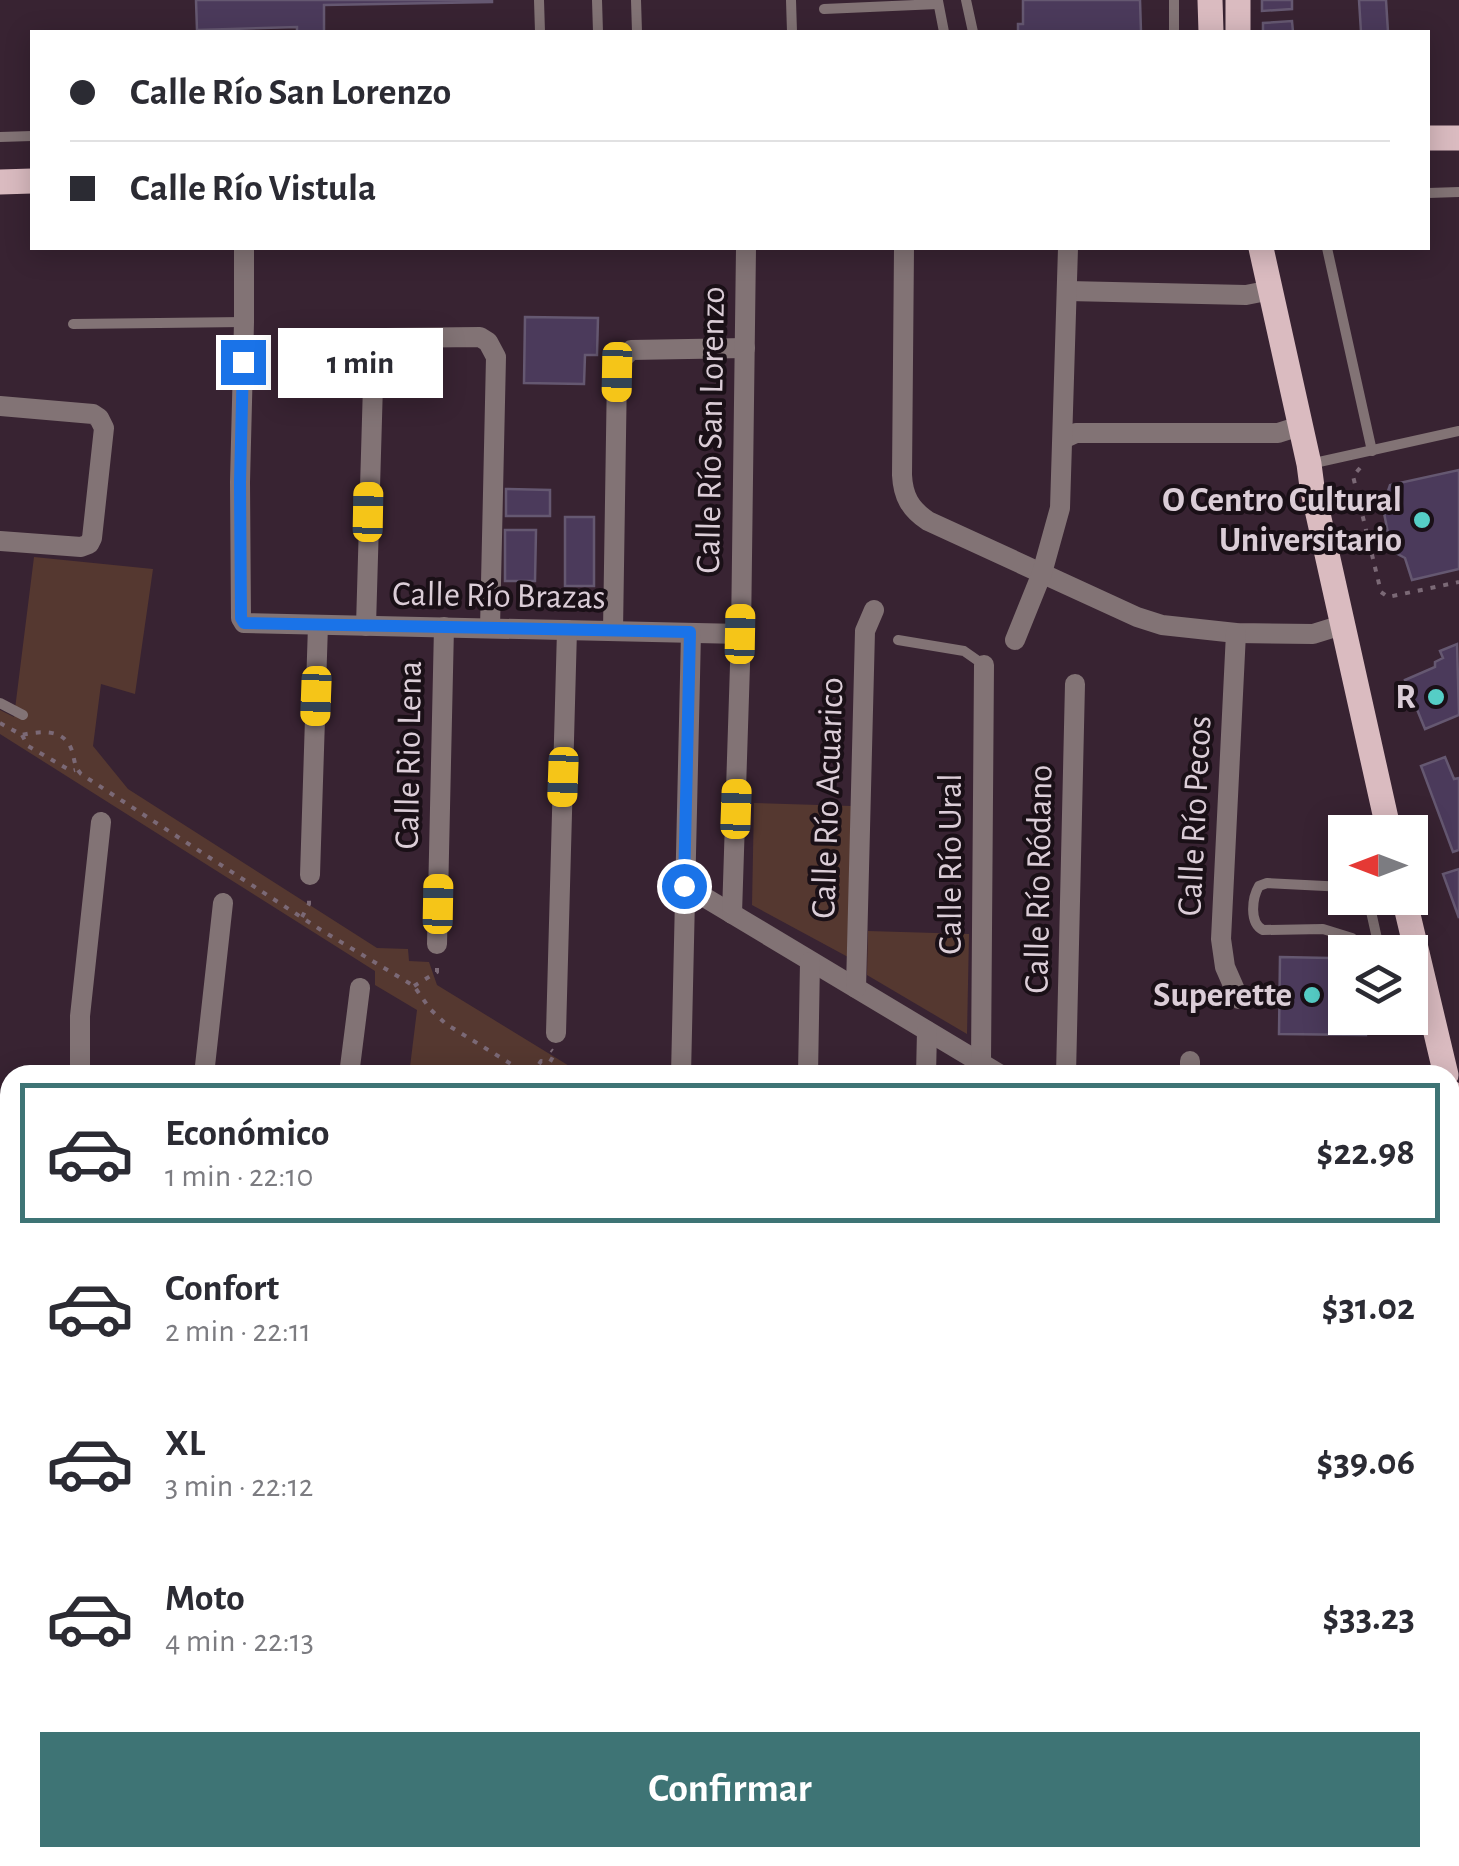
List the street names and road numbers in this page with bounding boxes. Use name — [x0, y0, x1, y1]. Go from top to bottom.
street label: Calle Río San Lorenzo — [691, 286, 731, 574]
street label: Calle Río Brazas — [392, 577, 606, 615]
street label: Calle Rio Lena — [390, 660, 428, 850]
street label: Calle Río Acuarico — [806, 677, 850, 919]
street label: Calle Río Pecos — [1172, 715, 1218, 917]
street label: Calle Río Ródano — [1020, 764, 1058, 994]
street label: Calle Río Ural — [933, 773, 968, 955]

